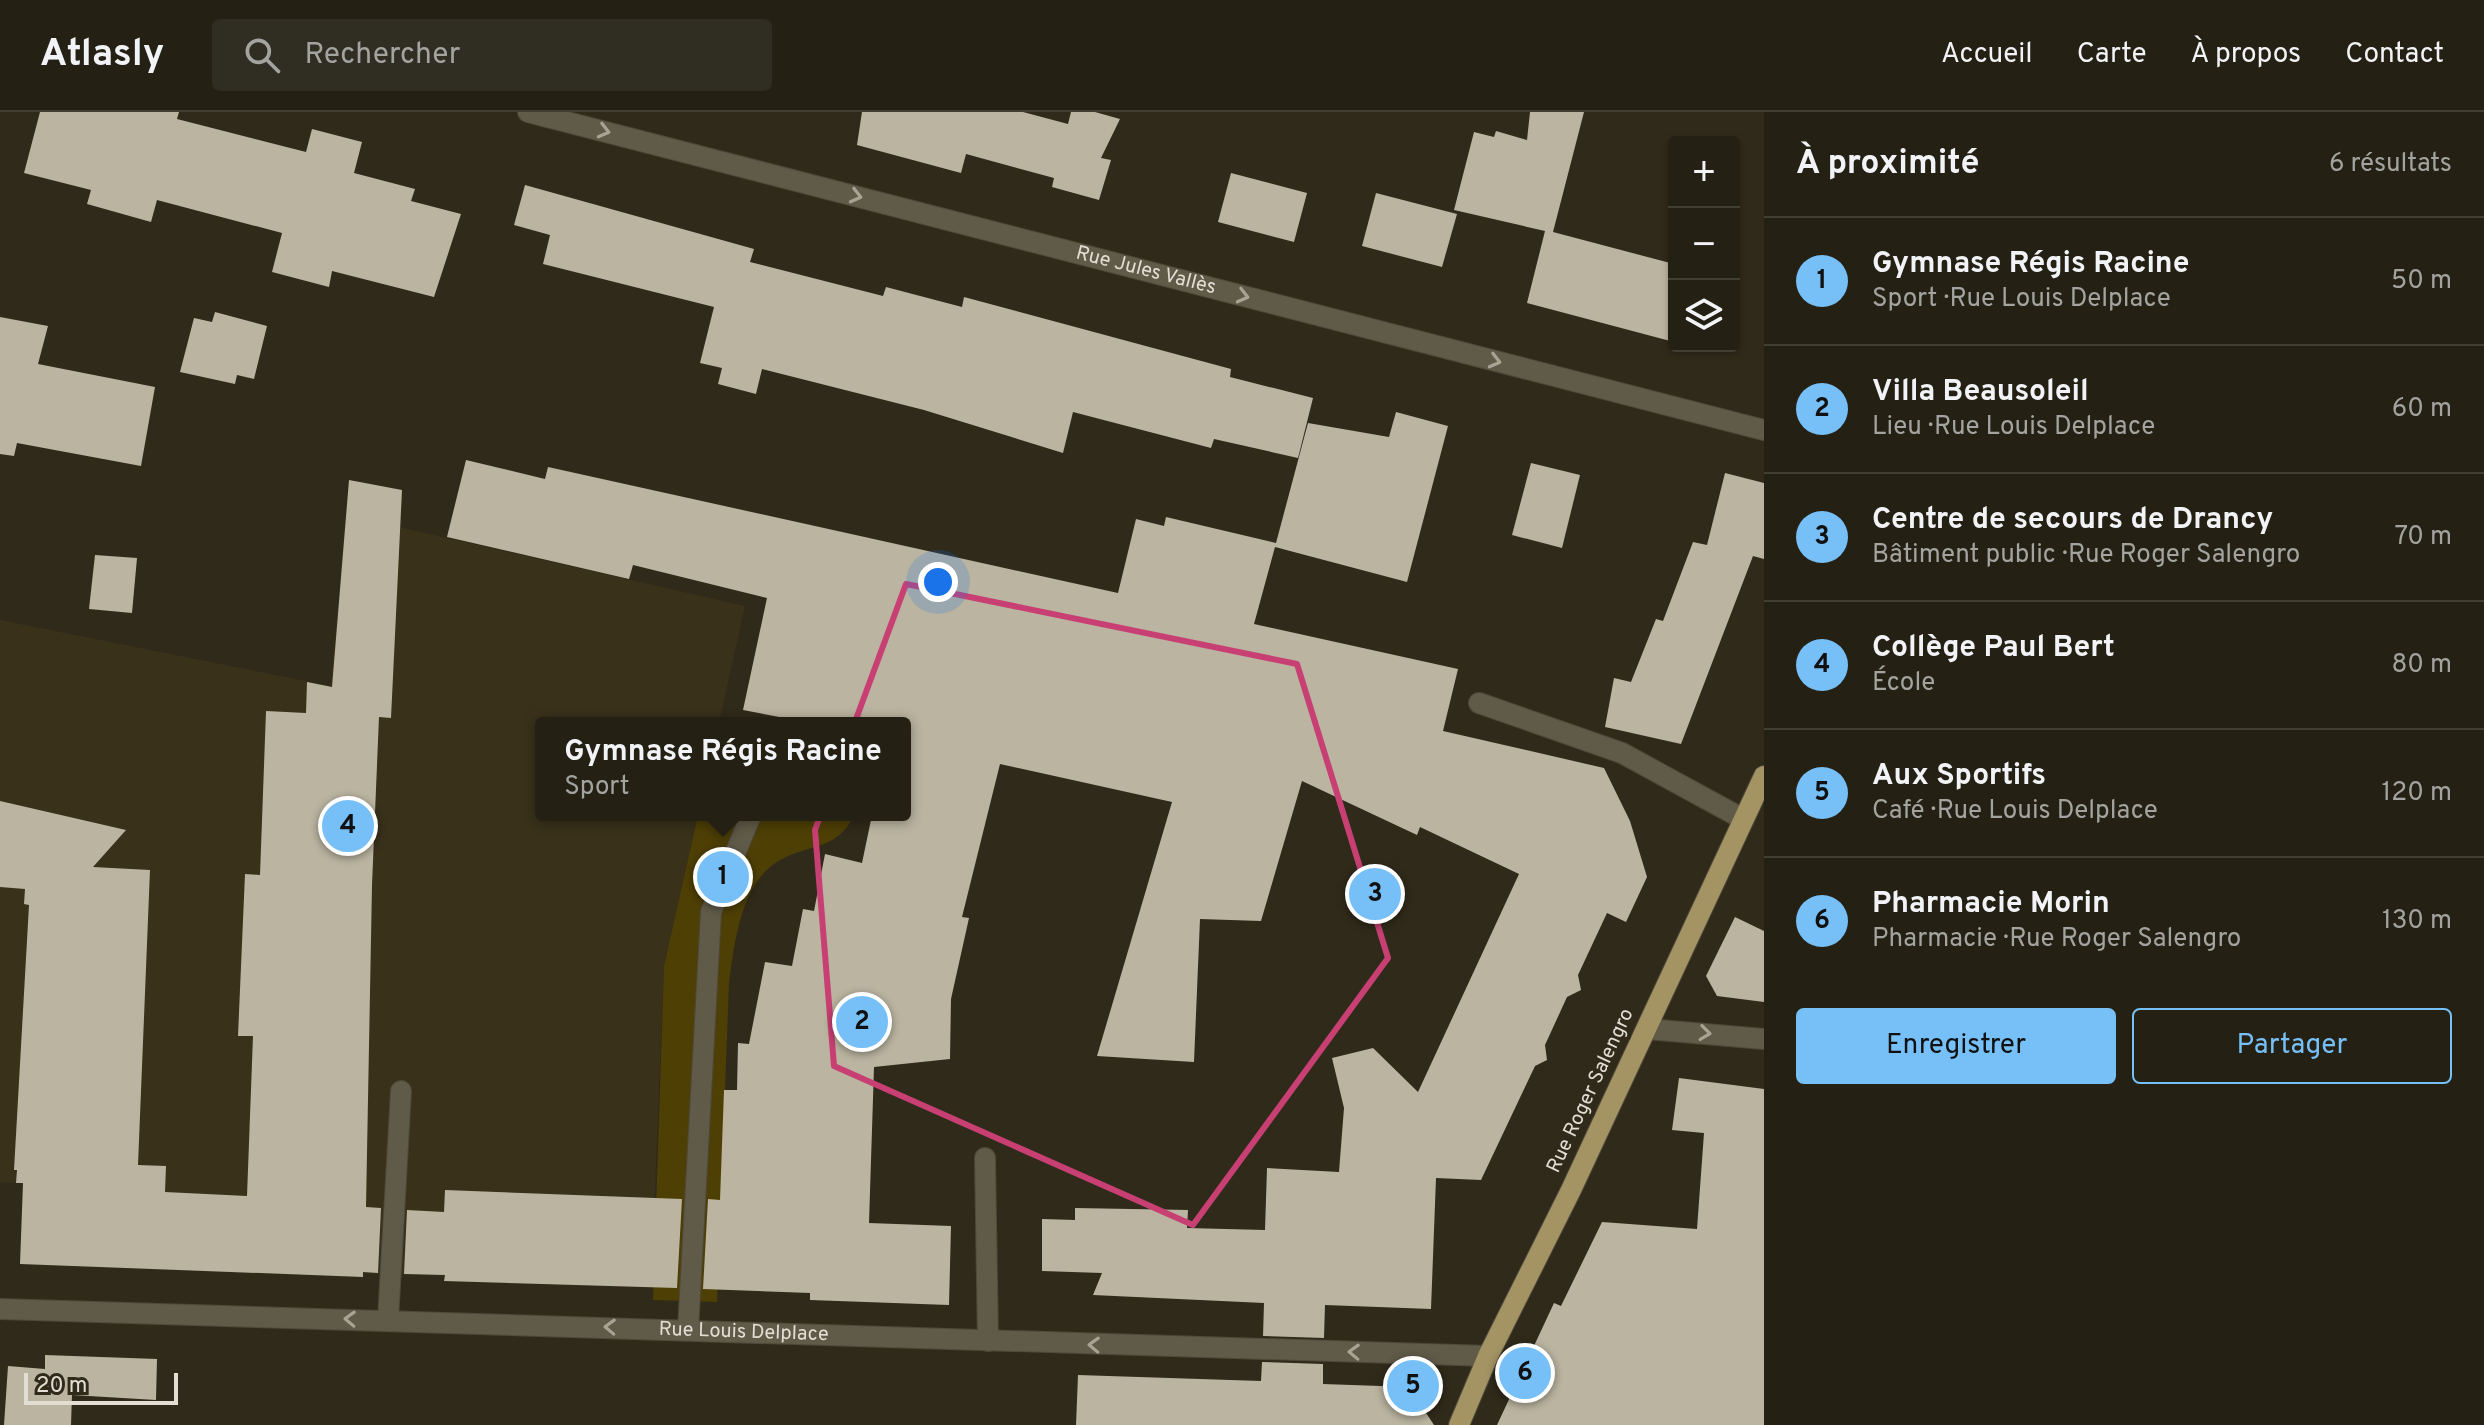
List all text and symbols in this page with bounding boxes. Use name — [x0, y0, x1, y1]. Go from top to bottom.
search box — [212, 19, 772, 91]
text: Atlasly — [40, 31, 164, 80]
icon: search — [240, 33, 284, 77]
text: Rechercher — [304, 37, 460, 74]
text: Accueil — [1941, 37, 2033, 73]
text: Carte — [2077, 37, 2147, 73]
text: À propos — [2191, 37, 2301, 73]
text: Contact — [2345, 37, 2444, 73]
one-way arrow — [596, 122, 610, 139]
map controls — [1668, 136, 1740, 352]
button: + — [1668, 136, 1740, 208]
text: À proximité — [1796, 143, 1979, 186]
text: 6 résultats — [2329, 148, 2452, 181]
one-way arrow — [848, 187, 862, 204]
button: − — [1668, 208, 1740, 280]
street label: Rue Jules Vallès — [1073, 240, 1219, 301]
text: Gymnase Régis Racine — [1872, 246, 2190, 283]
text: 1 — [1817, 265, 1827, 298]
text: 50 m — [2391, 265, 2452, 298]
button: layers — [1668, 280, 1740, 352]
text: Sport · Rue Louis Delplace — [1872, 283, 2171, 316]
one-way arrow — [1236, 287, 1250, 304]
one-way arrow — [1487, 351, 1501, 368]
text: Villa Beausoleil — [1872, 374, 2089, 411]
text: 2 — [1814, 393, 1830, 426]
text: 60 m — [2392, 393, 2452, 426]
text: Lieu · Rue Louis Delplace — [1872, 411, 2155, 444]
text: Centre de secours de Drancy — [1872, 502, 2273, 539]
text: 3 — [1814, 521, 1830, 554]
text: 70 m — [2394, 521, 2452, 554]
text: Bâtiment public · Rue Roger Salengro — [1872, 539, 2300, 572]
your location — [918, 562, 958, 602]
text: Collège Paul Bert — [1872, 630, 2115, 667]
text: 4 — [1814, 649, 1830, 682]
text: 80 m — [2392, 649, 2452, 682]
text: École — [1872, 667, 1935, 700]
popup — [535, 717, 911, 821]
text: Gymnase Régis Racine — [564, 734, 882, 771]
text: Aux Sportifs — [1872, 758, 2046, 795]
text: Sport — [564, 771, 630, 804]
text: 5 — [1814, 777, 1830, 810]
text: 120 m — [2382, 777, 2452, 810]
text: Café · Rue Louis Delplace — [1872, 795, 2158, 828]
pin: 4 — [322, 796, 374, 856]
pin: 1 — [697, 847, 749, 907]
pin: 3 — [1349, 864, 1401, 924]
text: Pharmacie Morin — [1872, 886, 2110, 923]
text: 6 — [1814, 905, 1830, 938]
text: 130 m — [2382, 905, 2452, 938]
text: Pharmacie · Rue Roger Salengro — [1872, 923, 2241, 956]
pin: 2 — [836, 992, 888, 1052]
street label: Rue Roger Salengro — [1541, 1005, 1641, 1177]
button: Enregistrer — [1796, 1008, 2116, 1084]
button: Partager — [2132, 1008, 2452, 1084]
one-way arrow — [1699, 1024, 1712, 1041]
one-way arrow — [343, 1310, 356, 1327]
street label: Rue Louis Delplace — [658, 1317, 829, 1348]
one-way arrow — [603, 1319, 616, 1336]
one-way arrow — [1087, 1336, 1100, 1353]
pin: 6 — [1499, 1343, 1551, 1403]
one-way arrow — [1347, 1344, 1360, 1361]
pin: 5 — [1387, 1356, 1439, 1416]
scale bar — [24, 1369, 178, 1405]
text: 20 m — [36, 1373, 87, 1400]

